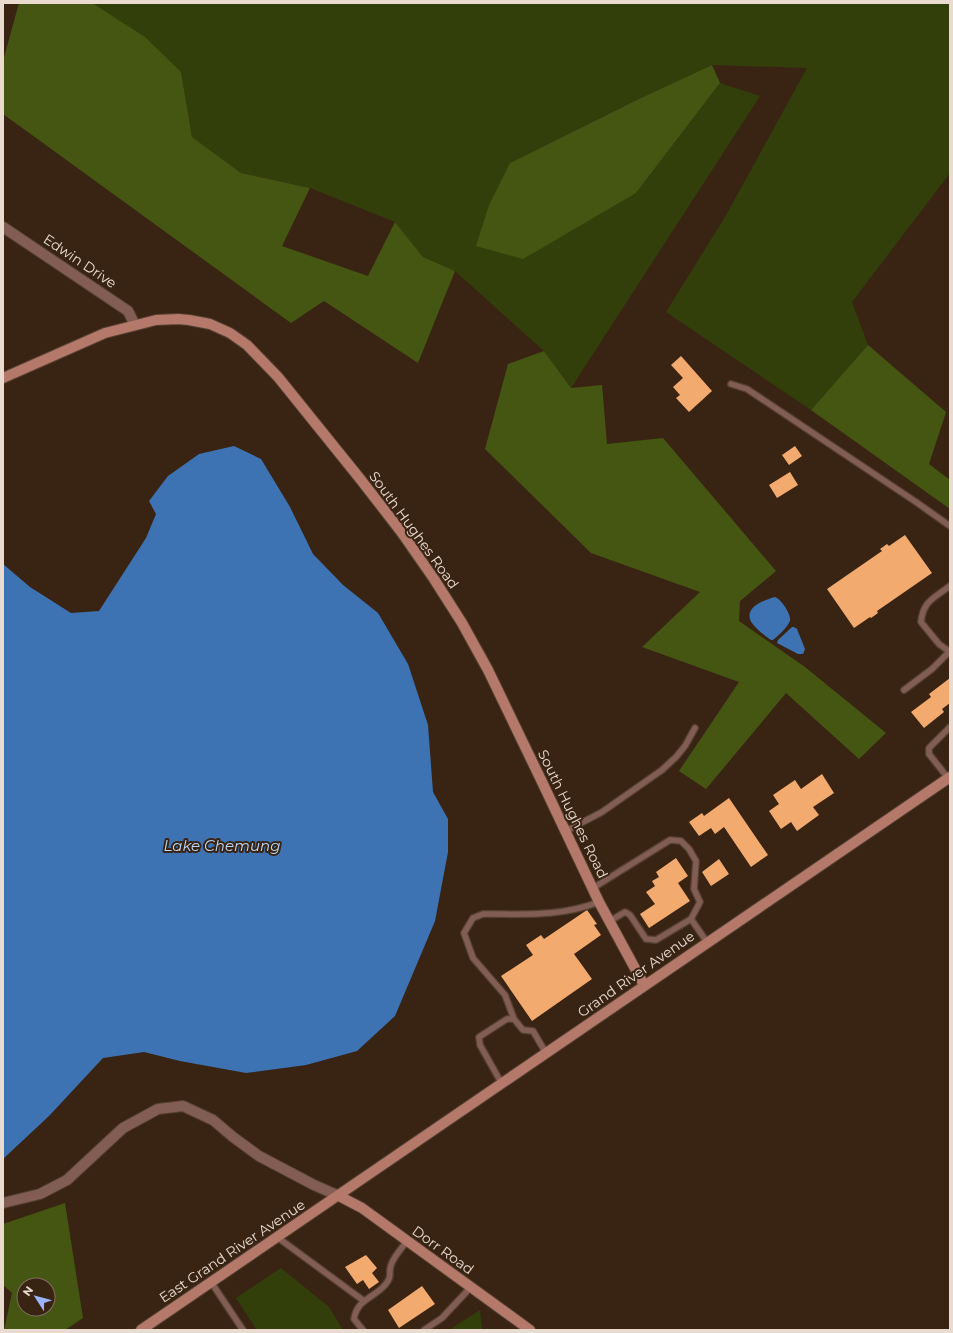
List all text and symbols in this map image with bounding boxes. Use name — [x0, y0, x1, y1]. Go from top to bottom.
street label: Edwin Drive — [40, 230, 120, 292]
street label: South Hughes Road — [365, 468, 463, 592]
street label: South Hughes Road — [534, 747, 612, 881]
water label: Lake Chemung — [164, 836, 280, 855]
street label: Grand River Avenue — [574, 927, 698, 1021]
street label: East Grand River Avenue — [156, 1195, 308, 1307]
street label: Dorr Road — [409, 1222, 477, 1278]
north arrow — [16, 1277, 56, 1317]
text: N — [20, 1283, 36, 1299]

